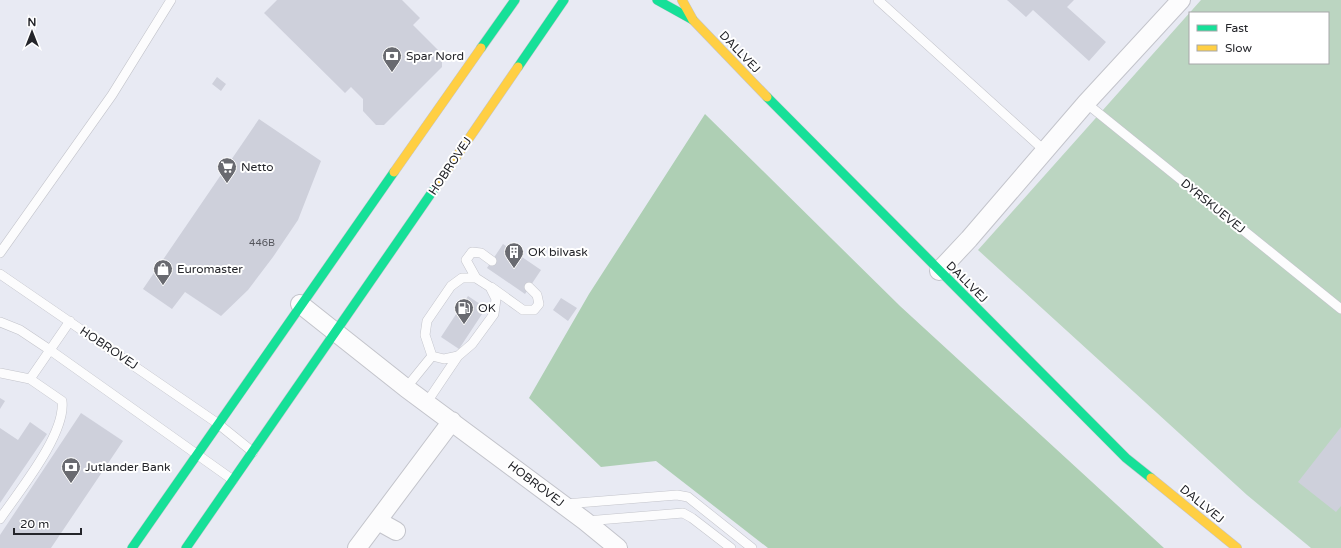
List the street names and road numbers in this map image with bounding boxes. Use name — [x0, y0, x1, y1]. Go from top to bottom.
street label: DALLVEJ — [717, 28, 763, 76]
street label: HOBROVEJ — [426, 134, 474, 198]
street label: DYRSKUEVEJ — [1178, 176, 1248, 236]
street label: DALLVEJ — [943, 258, 991, 306]
street label: HOBROVEJ — [77, 324, 141, 372]
street label: HOBROVEJ — [505, 458, 567, 510]
street label: DALLVEJ — [1177, 482, 1227, 526]

